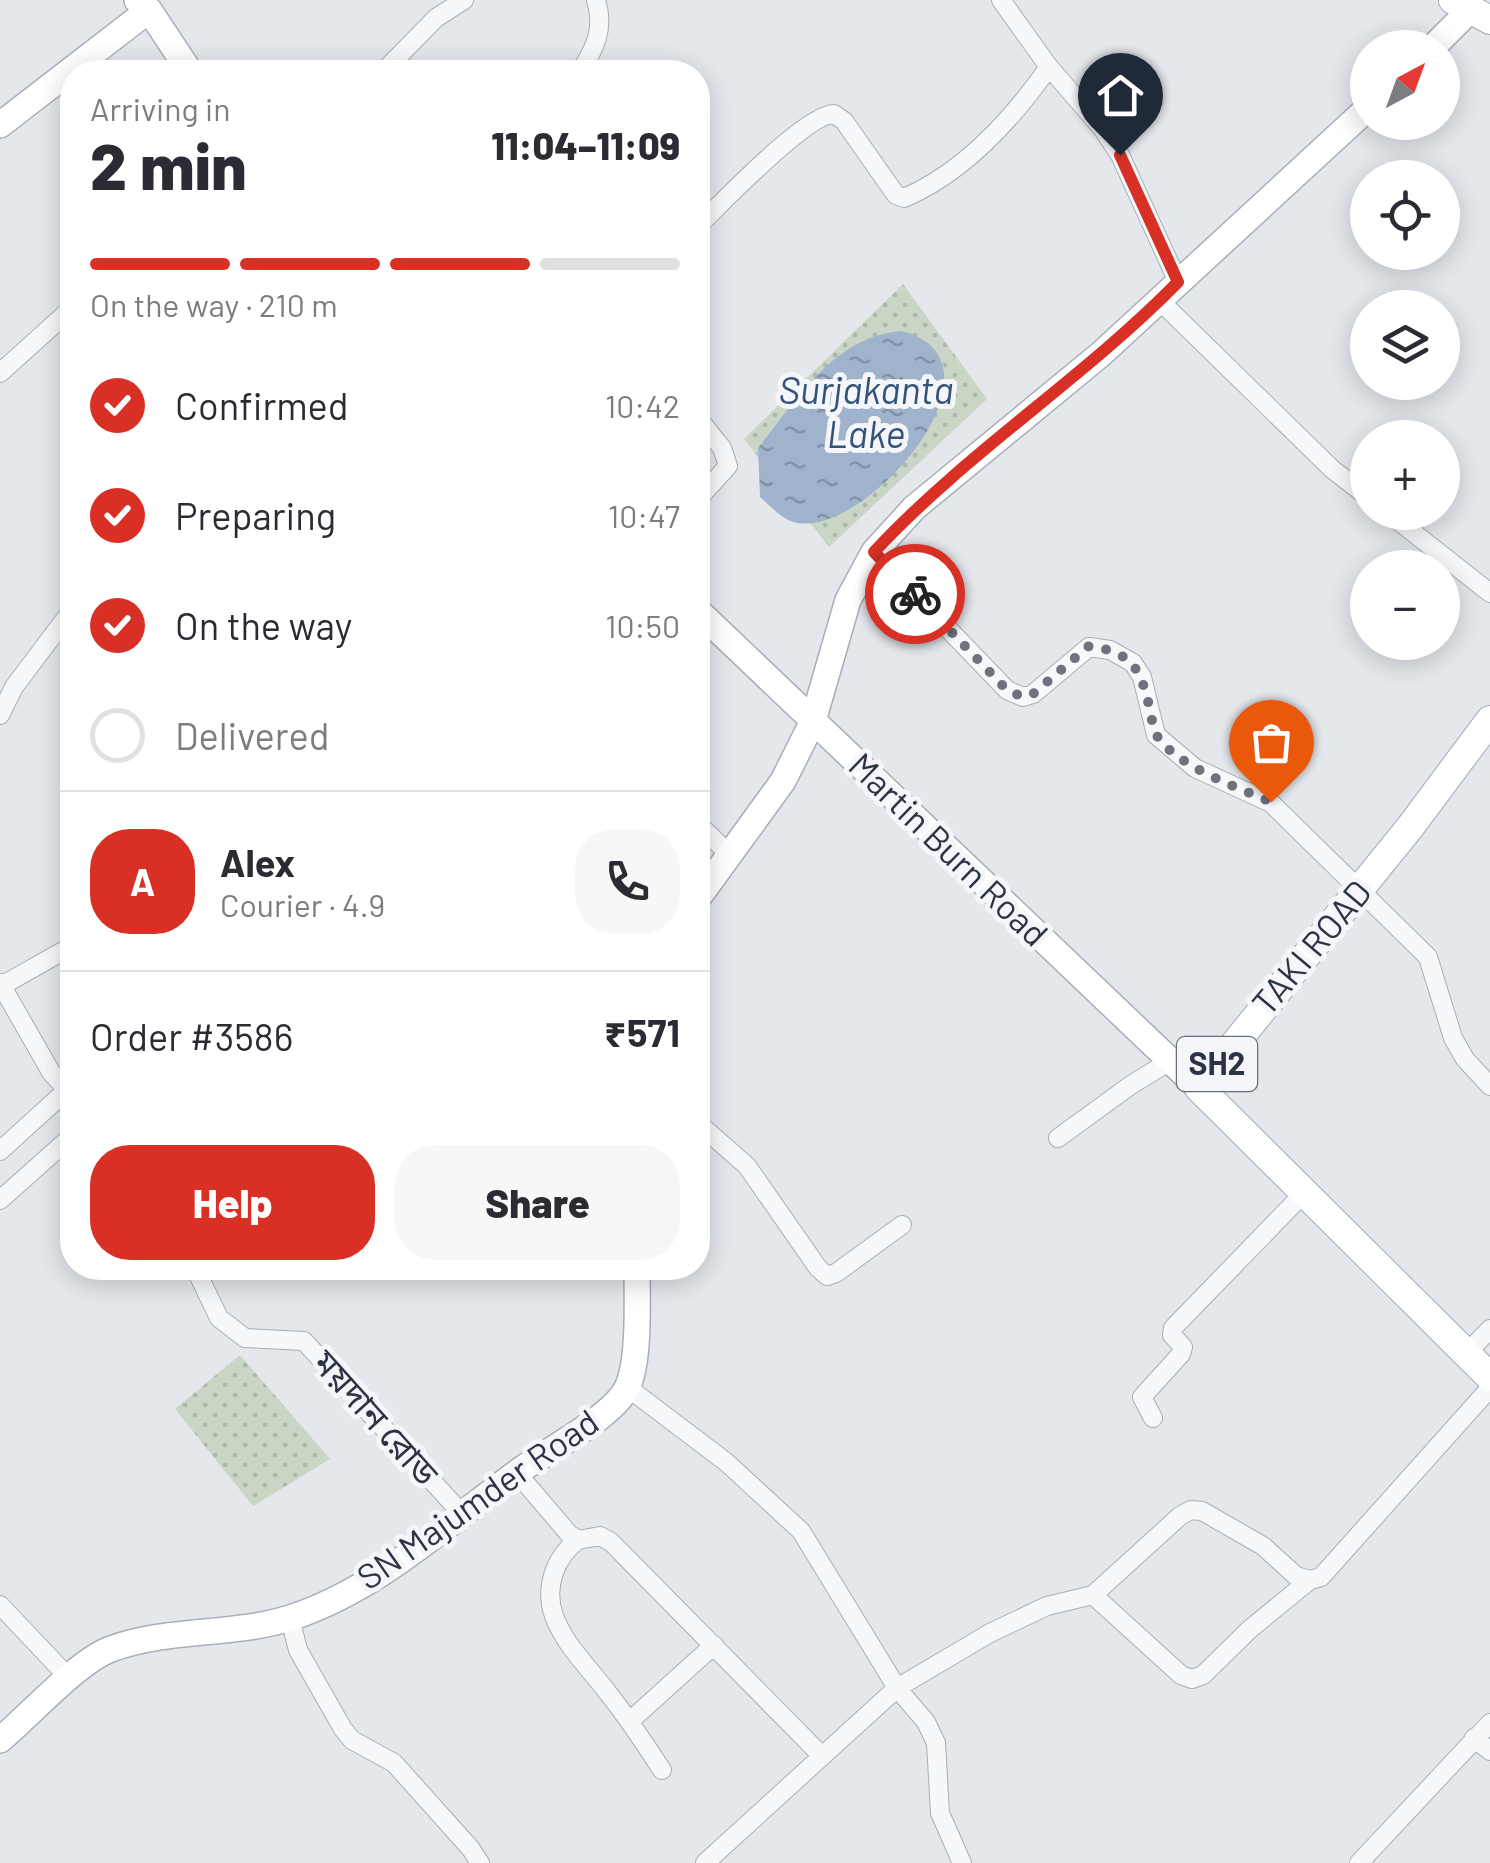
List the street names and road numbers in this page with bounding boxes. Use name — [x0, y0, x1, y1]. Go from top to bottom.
street label: Martin Burn Road — [841, 743, 1057, 954]
street label: TAKI ROAD — [1242, 871, 1379, 1023]
road number: SH2 — [1177, 1037, 1257, 1091]
street label: ময়দান রোড — [304, 1340, 449, 1494]
street label: SN Majumder Road — [348, 1399, 606, 1597]

